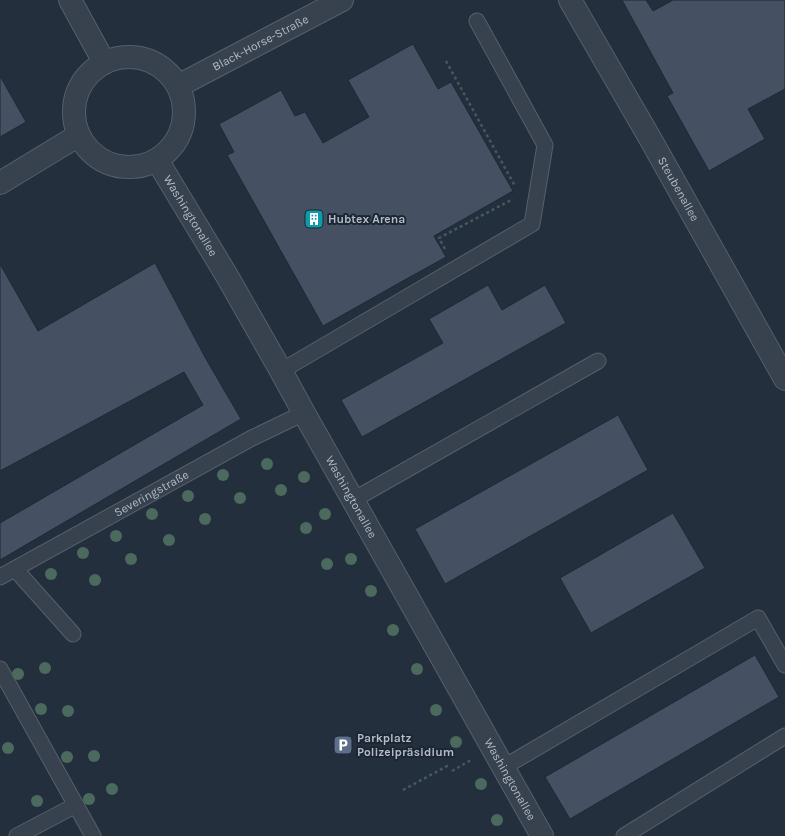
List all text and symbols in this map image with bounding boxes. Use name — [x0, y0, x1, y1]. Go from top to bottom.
street label: Black-Horse-Straße — [210, 12, 311, 74]
street label: Steubenallee — [655, 154, 702, 224]
street label: Washingtonallee — [161, 173, 220, 259]
building icon: Hubtex Arena — [303, 208, 325, 230]
place label: Hubtex Arena — [328, 212, 405, 226]
street label: Washingtonallee — [323, 453, 380, 541]
street label: Severingstraße — [112, 467, 191, 520]
place label: Parkplatz Polizeipräsidium — [357, 731, 454, 759]
parking icon: Parkplatz Polizeipräsidium — [332, 734, 354, 756]
street label: Washingtonallee — [481, 736, 539, 823]

